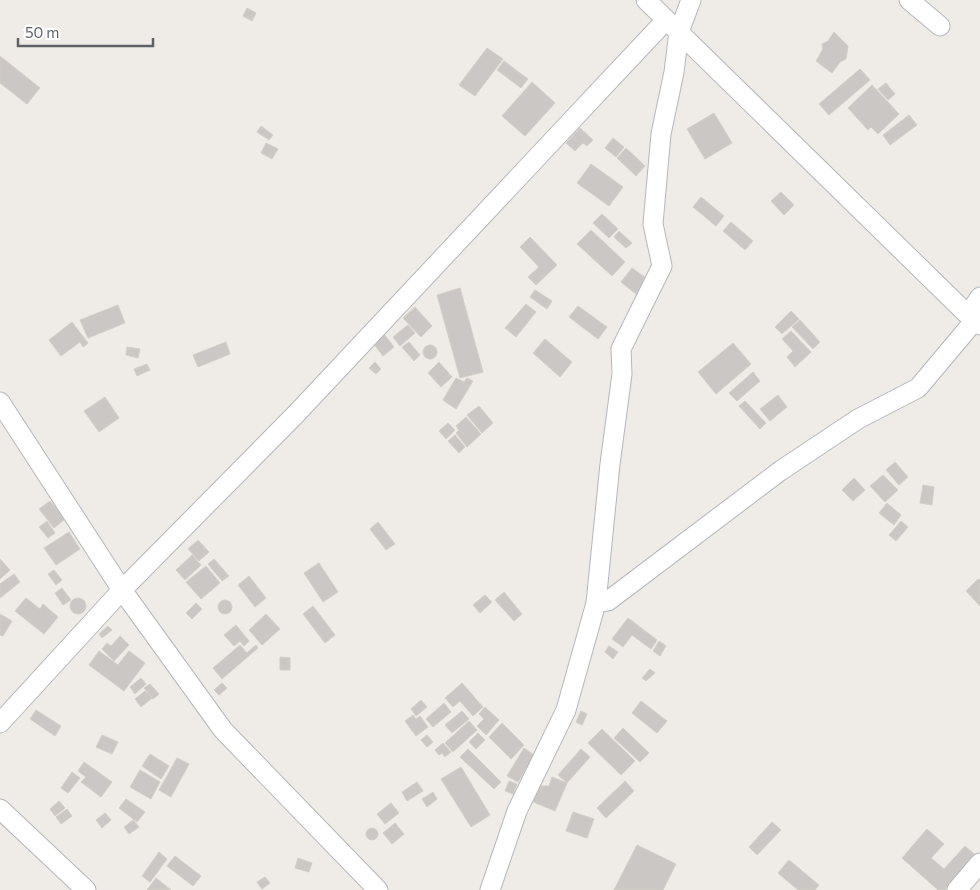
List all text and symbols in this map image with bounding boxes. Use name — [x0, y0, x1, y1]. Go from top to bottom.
scale bar — [18, 15, 152, 47]
text: 50 m — [25, 23, 59, 41]

